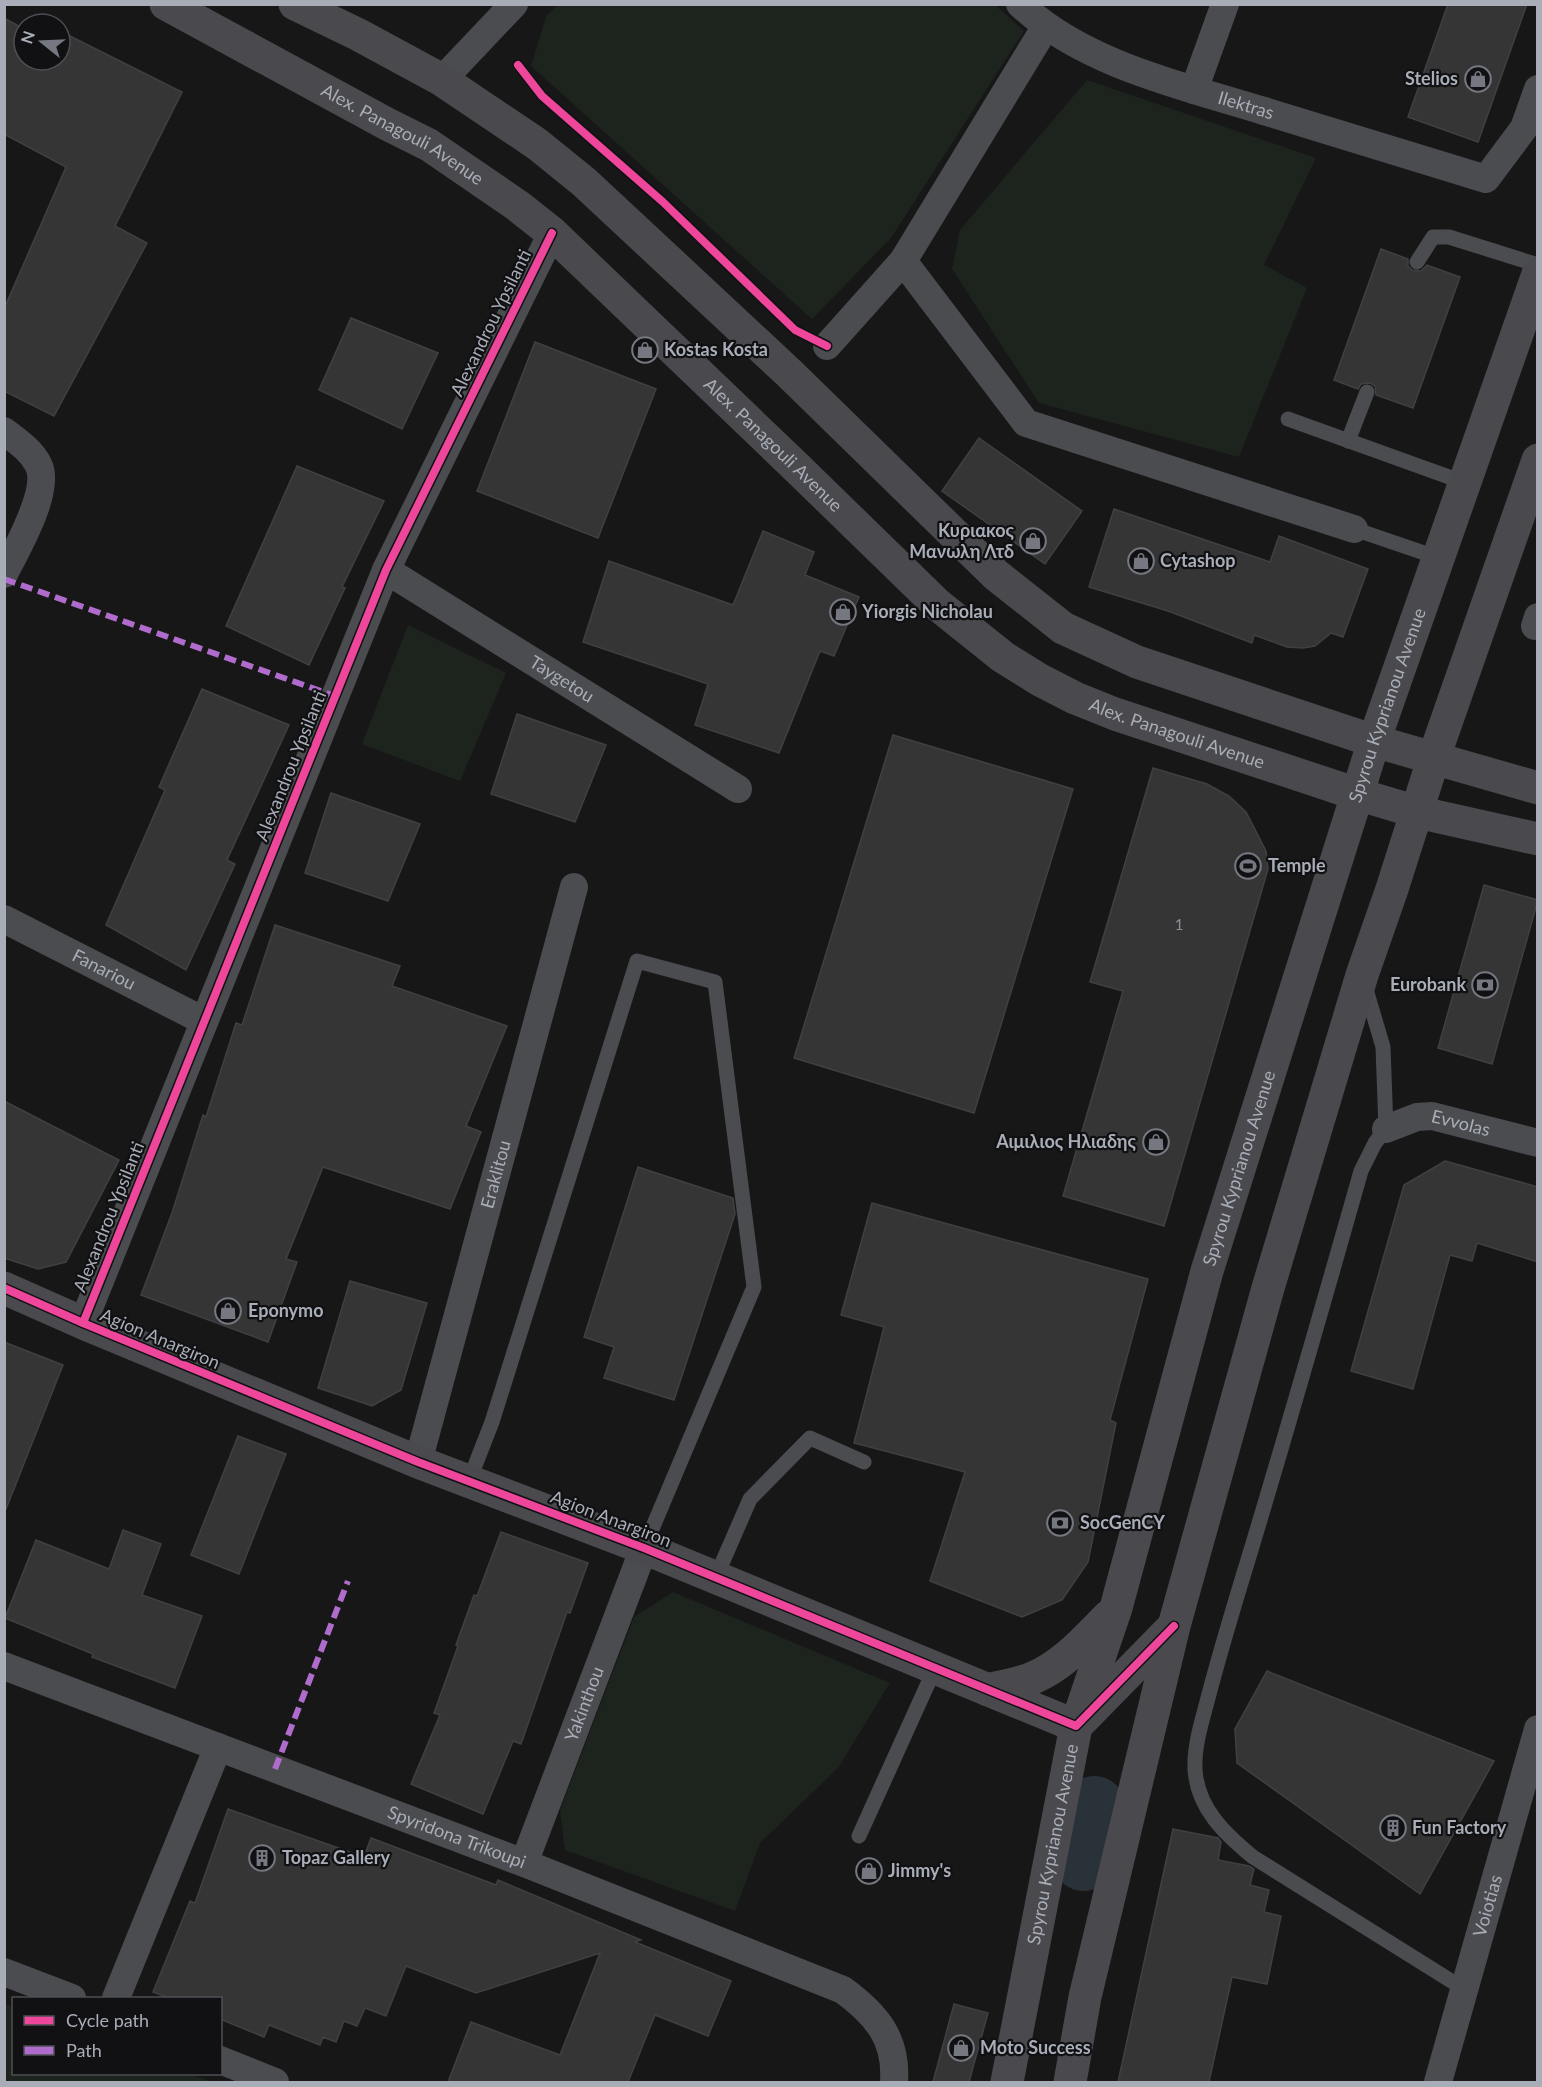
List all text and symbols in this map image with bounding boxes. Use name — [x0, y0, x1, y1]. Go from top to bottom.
north arrow — [12, 12, 72, 72]
text: N — [16, 28, 38, 46]
shop icon: Stelios — [1463, 64, 1493, 94]
place label: Stelios — [1405, 67, 1458, 89]
street label: Alex. Panagouli Avenue — [318, 78, 488, 189]
street label: Ilektras — [1216, 86, 1277, 124]
street label: Alexandrou Ypsilanti — [445, 246, 535, 399]
shop icon: Kostas Kosta — [630, 335, 660, 365]
place label: Kostas Kosta — [664, 338, 768, 360]
street label: Alex. Panagouli Avenue — [700, 373, 847, 516]
place label: Κυριακος Μανωλη Λτδ — [909, 519, 1014, 562]
shop icon: Κυριακος Μανωλη Λτδ — [1018, 526, 1048, 556]
shop icon: Cytashop — [1126, 546, 1156, 576]
place label: Cytashop — [1160, 549, 1236, 571]
shop icon: Yiorgis Nicholau — [828, 597, 858, 627]
place label: Yiorgis Nicholau — [861, 600, 993, 622]
street label: Spyrou Kyprianou Avenue — [1343, 605, 1430, 805]
street label: Taygetou — [526, 650, 599, 707]
street label: Alexandrou Ypsilanti — [250, 687, 330, 844]
street label: Alex. Panagouli Avenue — [1086, 693, 1268, 773]
sports icon: Temple — [1233, 851, 1263, 881]
place label: Temple — [1268, 854, 1326, 876]
house number: 1 — [1175, 915, 1183, 933]
street label: Fanariou — [69, 944, 140, 994]
bank icon: Eurobank — [1470, 970, 1500, 1000]
place label: Eurobank — [1390, 973, 1466, 995]
street label: Spyrou Kyprianou Avenue — [1197, 1067, 1280, 1269]
street label: EvvoIas — [1429, 1104, 1493, 1140]
shop icon: Αιμιλιος Ηλιαδης — [1141, 1127, 1171, 1157]
place label: Αιμιλιος Ηλιαδης — [995, 1130, 1137, 1152]
street label: Eraklitou — [475, 1137, 515, 1211]
street label: Alexandrou Ypsilanti — [68, 1138, 148, 1295]
shop icon: Eponymo — [213, 1296, 243, 1326]
place label: Eponymo — [248, 1299, 324, 1321]
street label: Agion Anargiron — [97, 1303, 223, 1373]
street label: Agion Anargiron — [548, 1485, 675, 1551]
bank icon: SocGenCY — [1045, 1508, 1075, 1538]
place label: SocGenCY — [1080, 1511, 1165, 1533]
street label: Yakinthou — [559, 1663, 608, 1744]
street label: Spyrou Kyprianou Avenue — [1022, 1742, 1082, 1946]
street label: Spyridona Trikoupi — [385, 1800, 529, 1873]
building icon: Fun Factory — [1378, 1813, 1408, 1843]
place label: Fun Factory — [1412, 1816, 1507, 1838]
building icon: Topaz Gallery — [247, 1843, 277, 1873]
place label: Topaz Gallery — [282, 1846, 390, 1868]
shop icon: Jimmy's — [854, 1856, 884, 1886]
place label: Jimmy's — [888, 1859, 951, 1881]
street label: Voiotias — [1468, 1872, 1506, 1939]
legend — [12, 1997, 222, 2075]
text: Cycle path — [66, 2009, 149, 2031]
shop icon: Moto Success — [946, 2033, 976, 2063]
place label: Moto Success — [980, 2036, 1091, 2058]
text: Path — [66, 2039, 102, 2061]

